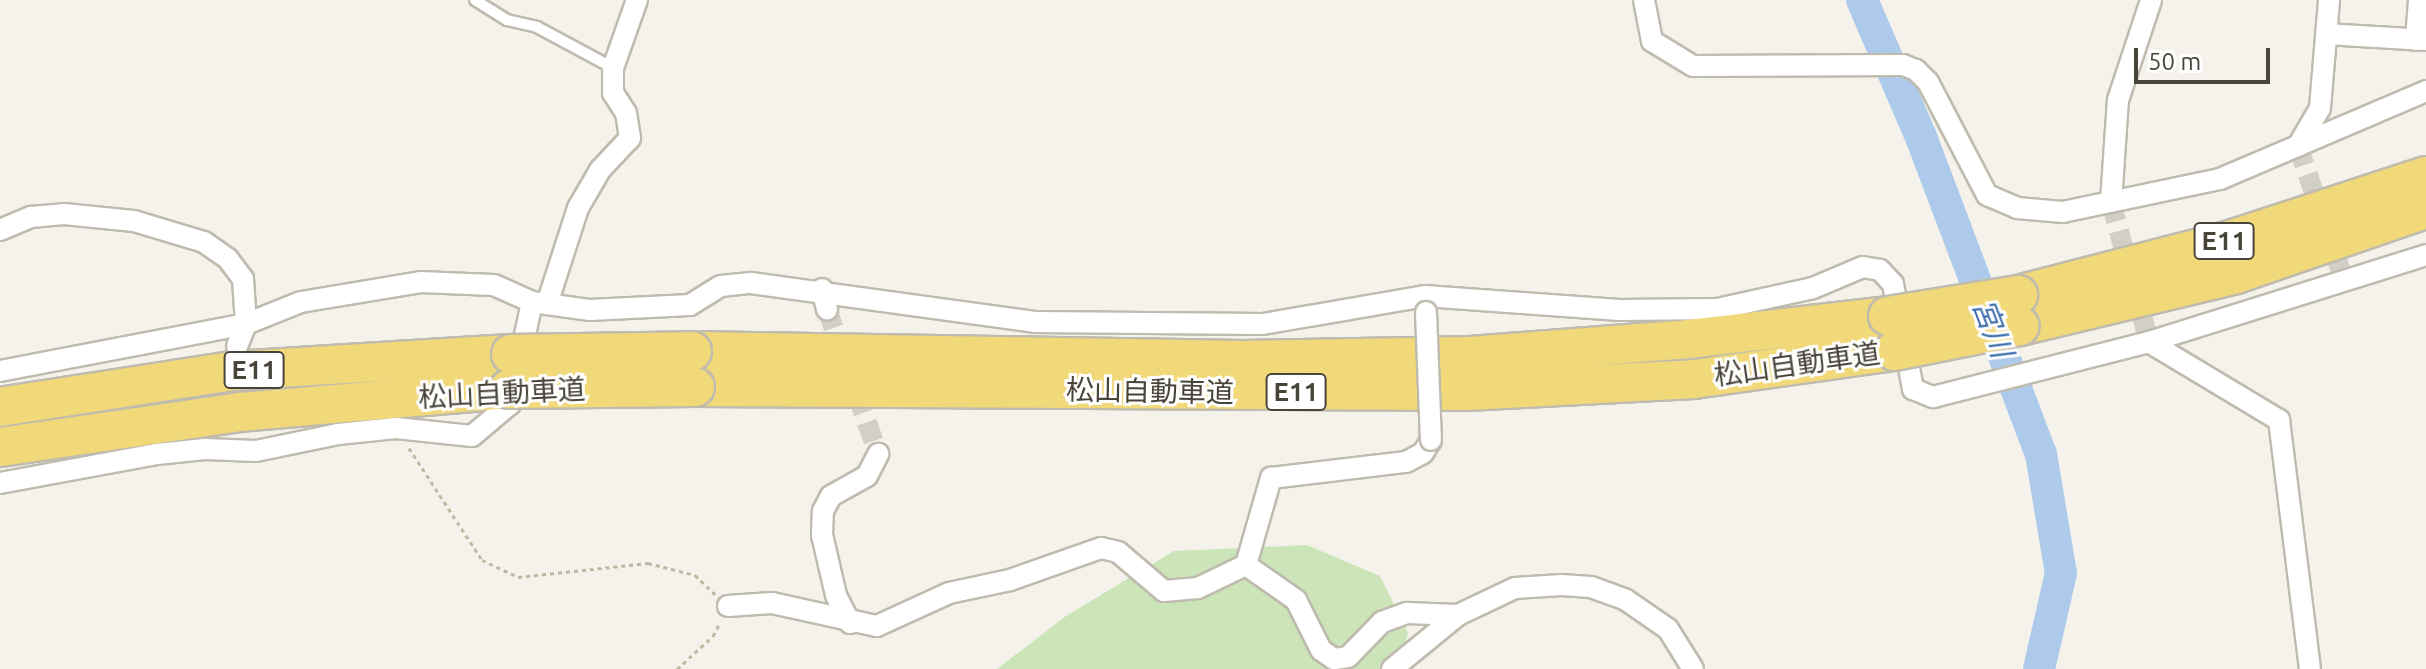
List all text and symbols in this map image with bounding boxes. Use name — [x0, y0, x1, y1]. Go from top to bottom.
scale bar — [2138, 32, 2274, 82]
text: 50 m — [2148, 48, 2201, 75]
road number: E11 — [2192, 219, 2256, 263]
water label: 宮川 — [1965, 294, 2021, 362]
street label: 松山自動車道 — [1711, 336, 1883, 392]
road number: E11 — [222, 348, 286, 392]
road number: E11 — [1264, 370, 1328, 414]
street label: 松山自動車道 — [417, 372, 587, 414]
street label: 松山自動車道 — [1066, 373, 1234, 409]

